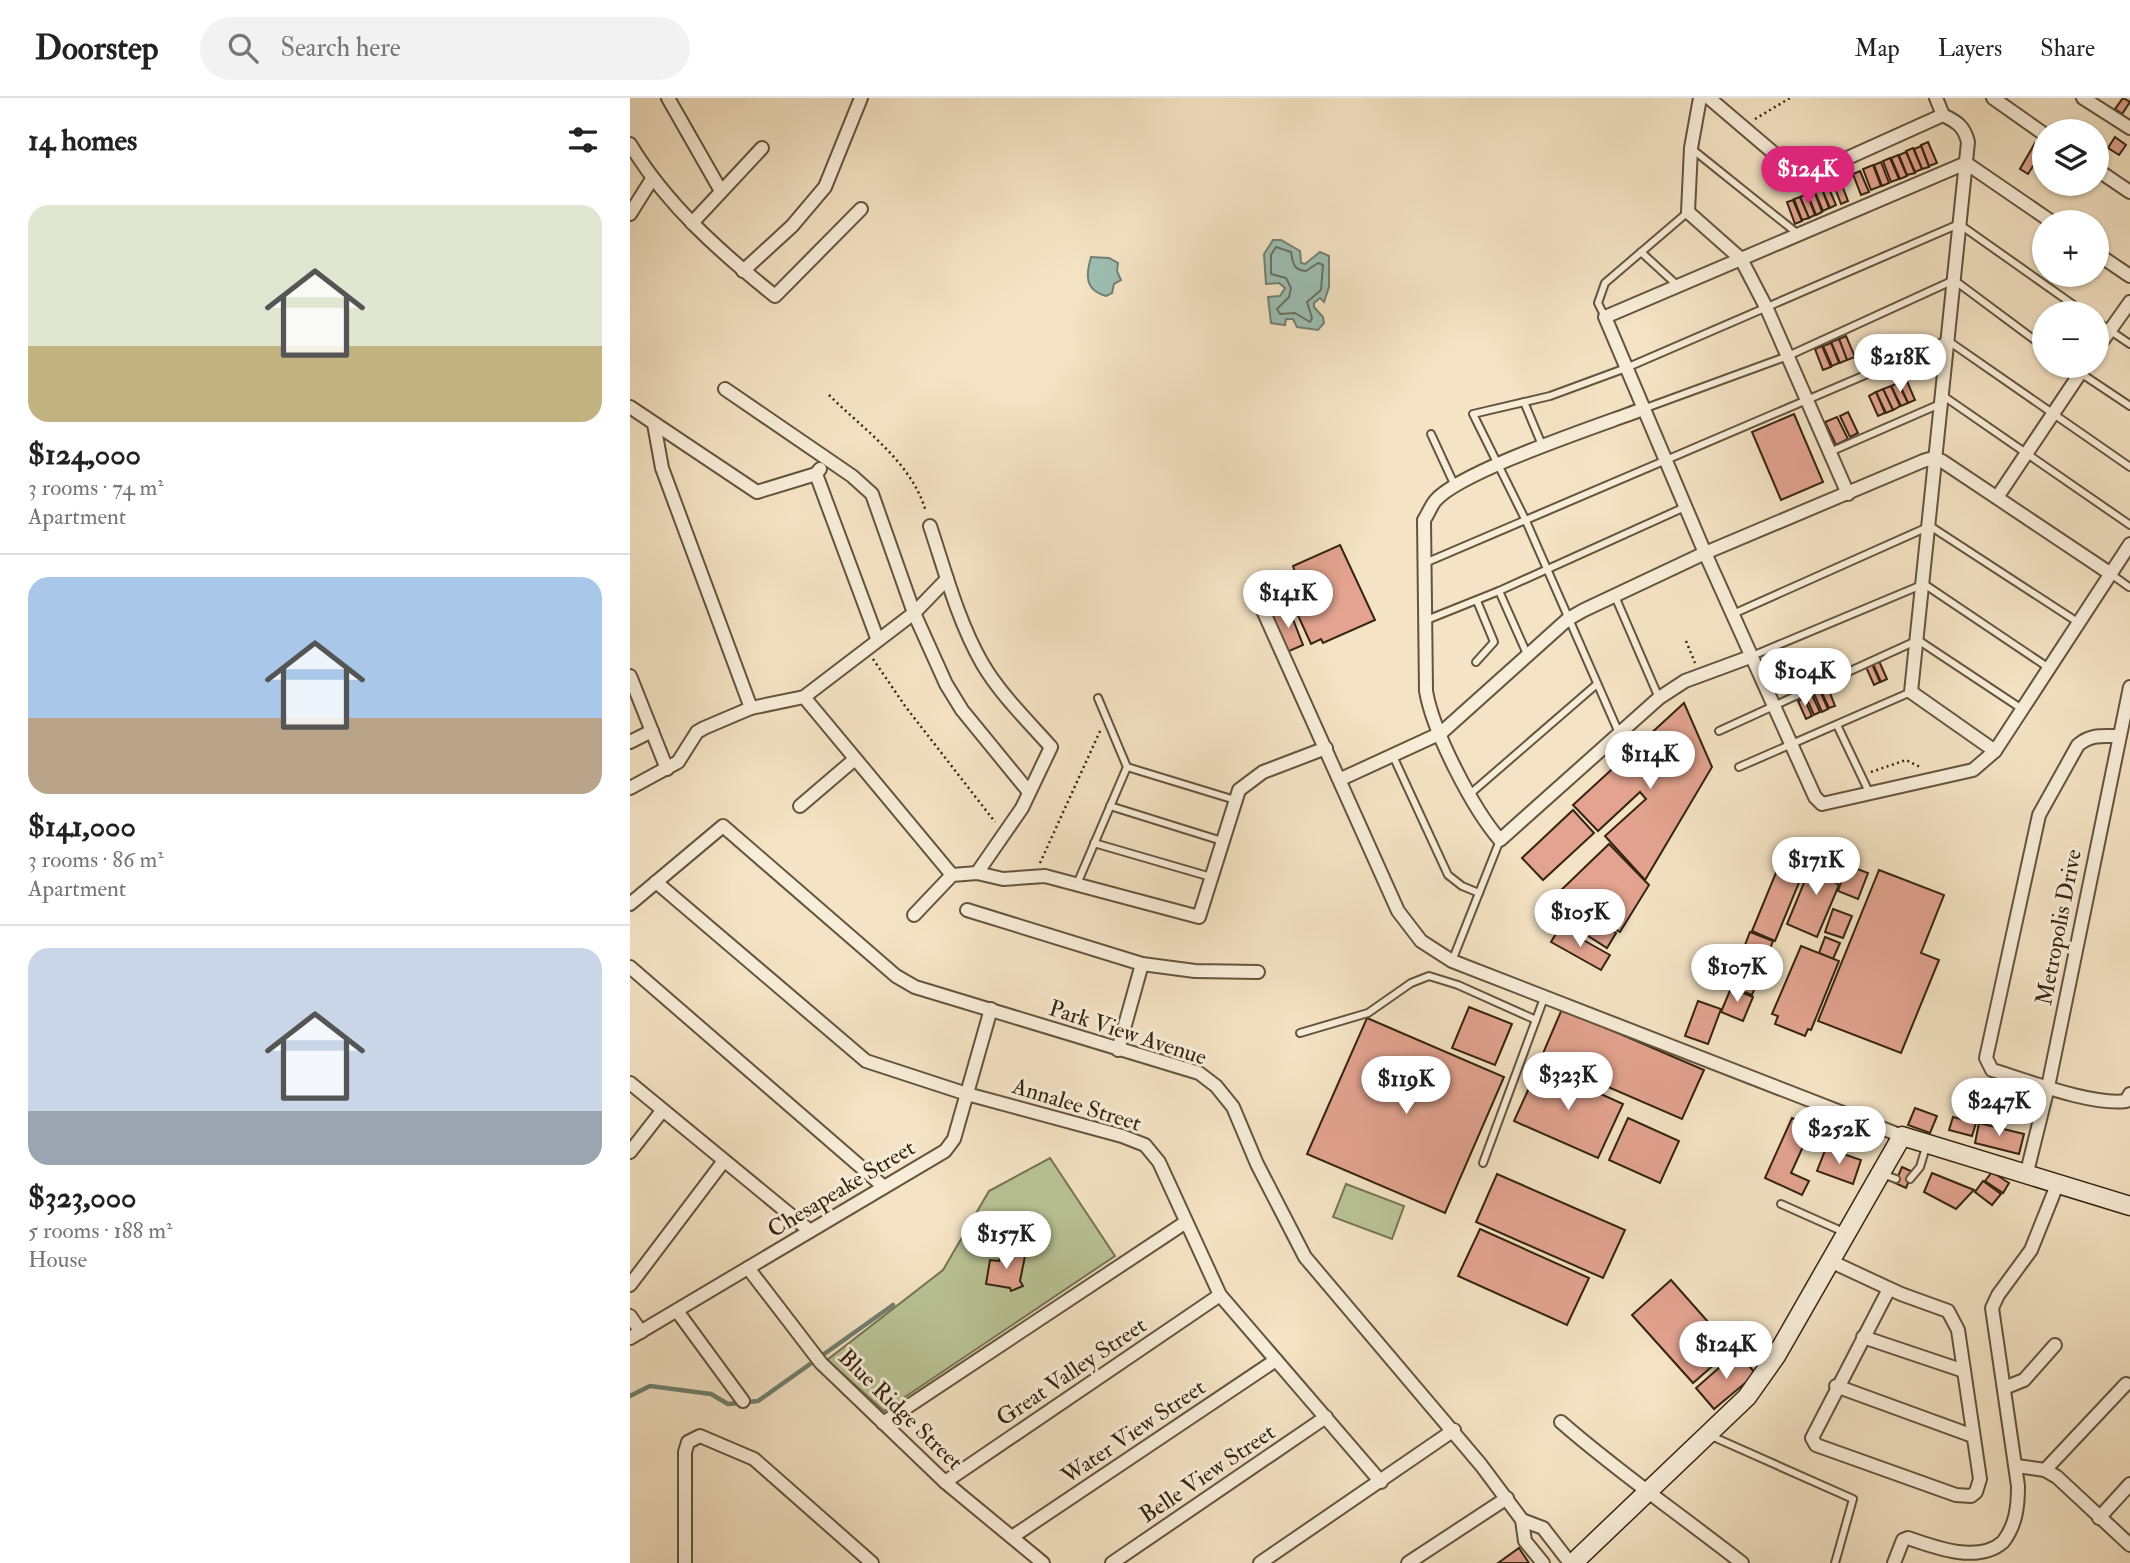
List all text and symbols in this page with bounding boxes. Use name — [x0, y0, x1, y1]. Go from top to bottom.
search box — [200, 17, 690, 80]
text: Doorstep — [35, 28, 158, 69]
icon: search — [224, 29, 262, 67]
text: Search here — [280, 32, 401, 64]
text: Map — [1855, 33, 1900, 64]
text: Layers — [1938, 33, 2002, 64]
text: Share — [2040, 33, 2095, 64]
map controls — [2032, 119, 2109, 378]
button: layers — [2032, 119, 2109, 196]
icon: filters — [564, 121, 602, 159]
text: 14 homes — [28, 122, 137, 159]
pin: $124K — [1759, 146, 1857, 206]
text: $124K — [1777, 154, 1839, 183]
button: + — [2032, 210, 2109, 287]
icon: home — [252, 250, 378, 376]
button: − — [2032, 301, 2109, 378]
pin: $218K — [1851, 334, 1949, 394]
text: $218K — [1870, 342, 1930, 371]
text: $124,000 — [28, 436, 141, 473]
text: 3 rooms · 74 m² — [28, 473, 164, 502]
text: Apartment — [28, 502, 126, 531]
pin: $141K — [1239, 570, 1337, 630]
text: $141K — [1259, 578, 1317, 607]
icon: home — [252, 622, 378, 748]
pin: $104K — [1756, 648, 1854, 708]
text: $104K — [1774, 656, 1836, 685]
pin: $114K — [1601, 732, 1699, 791]
text: $114K — [1621, 739, 1679, 768]
text: $141,000 — [28, 808, 136, 845]
pin: $171K — [1767, 838, 1865, 897]
text: 3 rooms · 86 m² — [28, 845, 164, 874]
text: $171K — [1788, 845, 1844, 874]
street label: Metropolis Drive — [2029, 846, 2089, 1008]
text: Apartment — [28, 874, 126, 903]
pin: $105K — [1531, 890, 1629, 949]
text: $105K — [1550, 897, 1610, 926]
pin: $107K — [1688, 944, 1786, 1004]
text: $107K — [1707, 952, 1767, 981]
icon: home — [252, 993, 378, 1119]
street label: Park View Avenue — [1045, 993, 1211, 1072]
pin: $323K — [1519, 1052, 1617, 1112]
pin: $119K — [1357, 1056, 1455, 1116]
text: $323K — [1539, 1060, 1597, 1089]
text: $119K — [1377, 1064, 1435, 1093]
street label: Annalee Street — [1008, 1071, 1145, 1138]
pin: $247K — [1950, 1079, 2048, 1138]
text: $247K — [1967, 1086, 2031, 1115]
pin: $252K — [1790, 1107, 1888, 1166]
text: $252K — [1808, 1114, 1870, 1143]
street label: Chesapeake Street — [762, 1133, 921, 1245]
text: $323,000 — [28, 1179, 137, 1216]
pin: $157K — [957, 1212, 1055, 1271]
text: 5 rooms · 188 m² — [28, 1216, 172, 1245]
text: $157K — [977, 1219, 1035, 1248]
text: House — [28, 1245, 87, 1274]
street label: Great Valley Street — [991, 1311, 1152, 1432]
pin: $124K — [1677, 1322, 1775, 1381]
text: $124K — [1695, 1329, 1757, 1358]
street label: Blue Ridge Street — [832, 1343, 969, 1476]
street label: Water View Street — [1055, 1373, 1211, 1491]
street label: Belle View Street — [1134, 1417, 1281, 1529]

